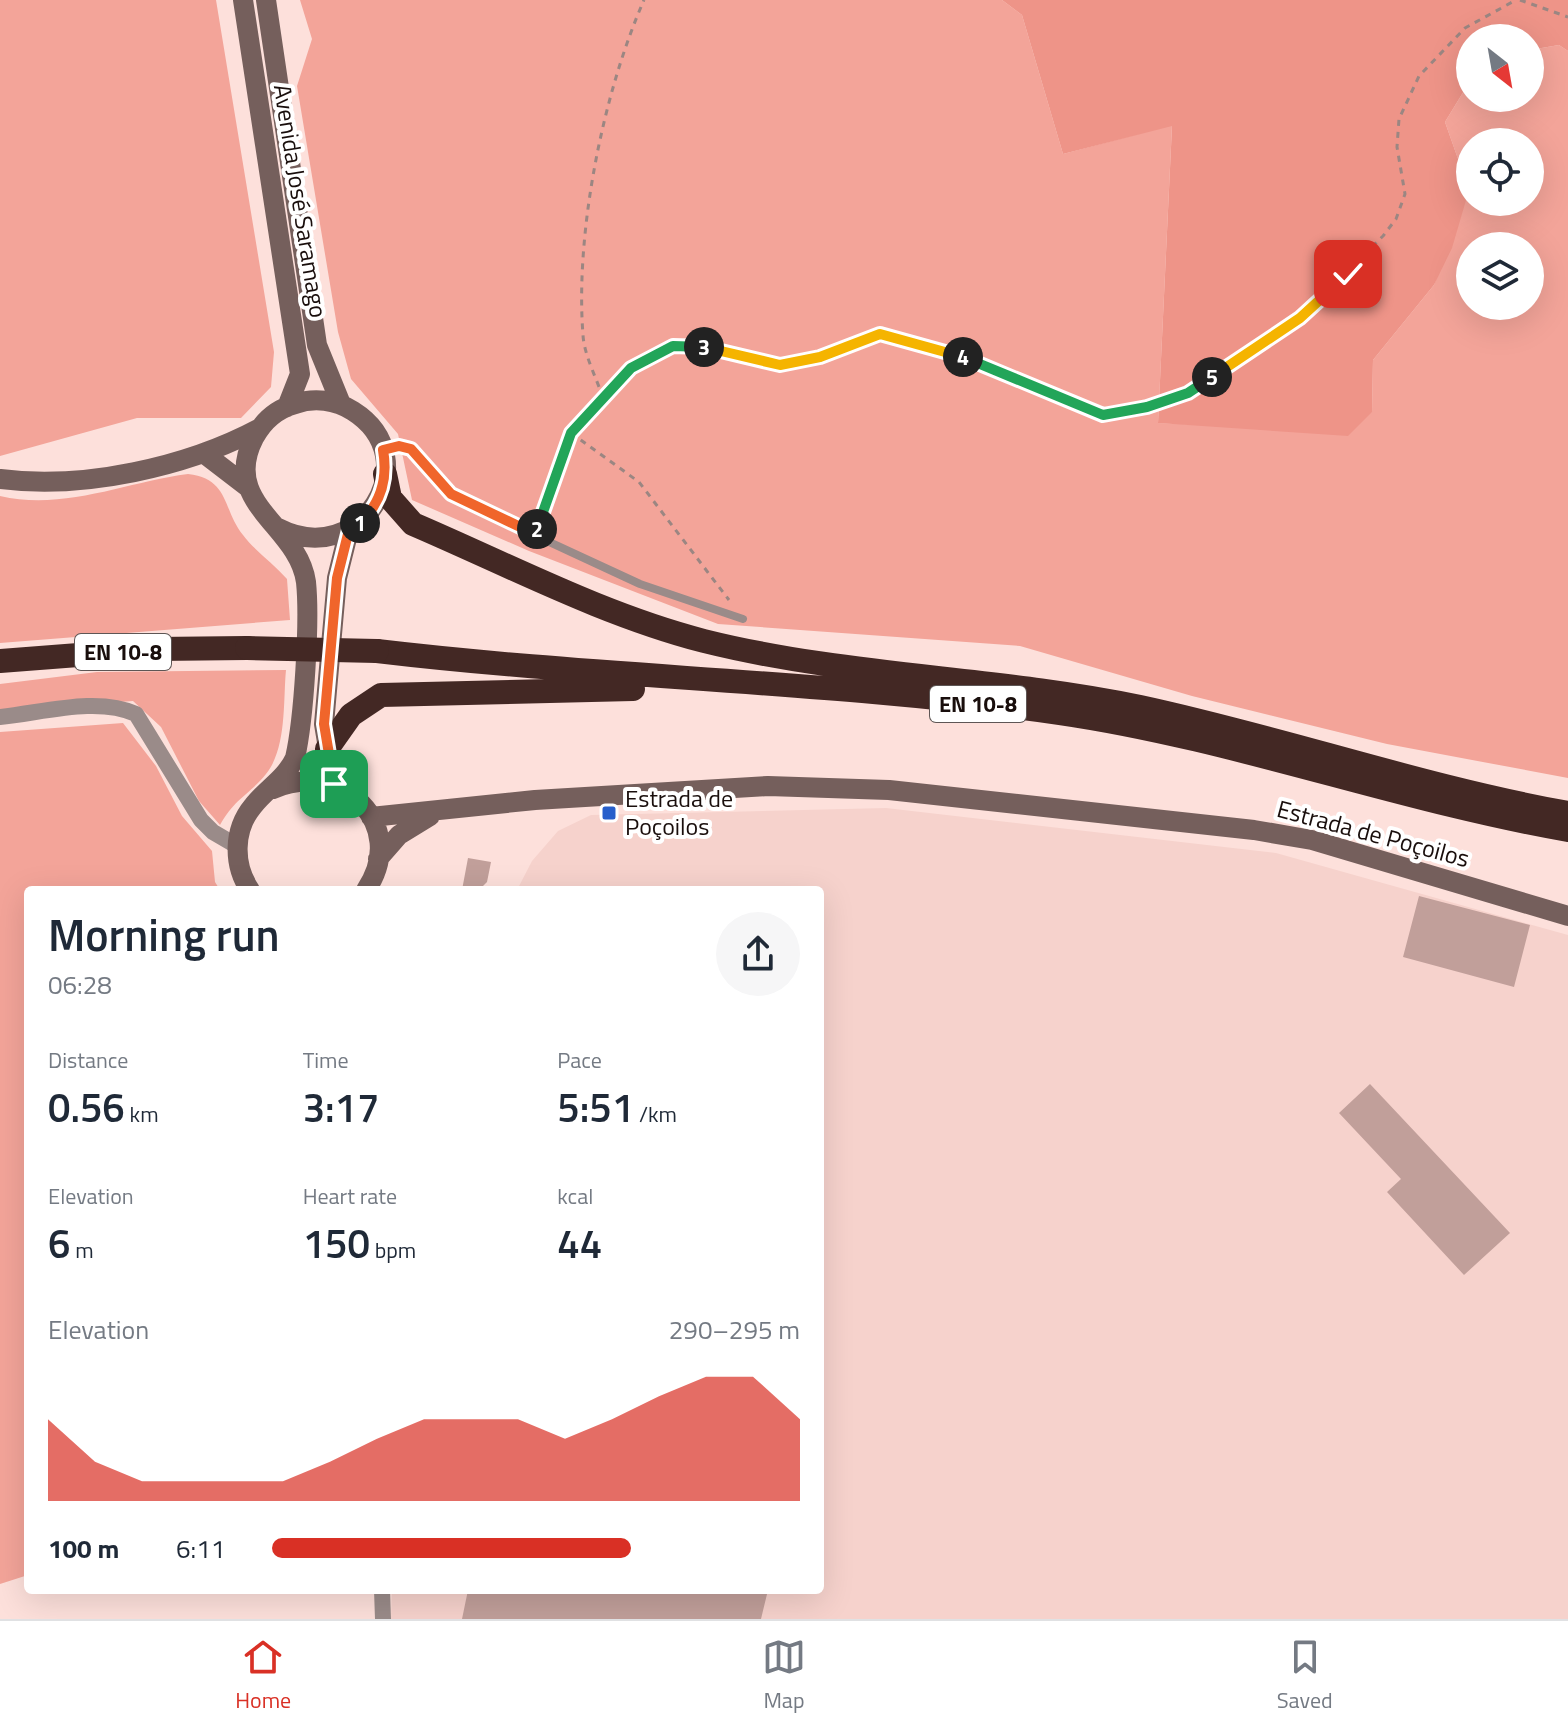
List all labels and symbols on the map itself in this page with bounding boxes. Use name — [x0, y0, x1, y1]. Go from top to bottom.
north arrow — [1456, 24, 1544, 112]
street label: Avenida José Saramago — [265, 81, 337, 320]
pin — [1314, 240, 1382, 308]
pin: 3 — [684, 327, 724, 367]
pin: 4 — [943, 337, 983, 377]
pin: 5 — [1192, 357, 1232, 397]
pin: 1 — [340, 503, 380, 543]
pin: 2 — [517, 509, 557, 549]
road number: EN 10-8 — [75, 634, 171, 670]
road number: EN 10-8 — [930, 686, 1026, 722]
pin — [300, 750, 368, 818]
place label: Estrada de Poçoilos — [625, 780, 733, 844]
street label: Estrada de Poçoilos — [1273, 790, 1473, 876]
marker: Estrada de Poçoilos — [600, 804, 618, 822]

